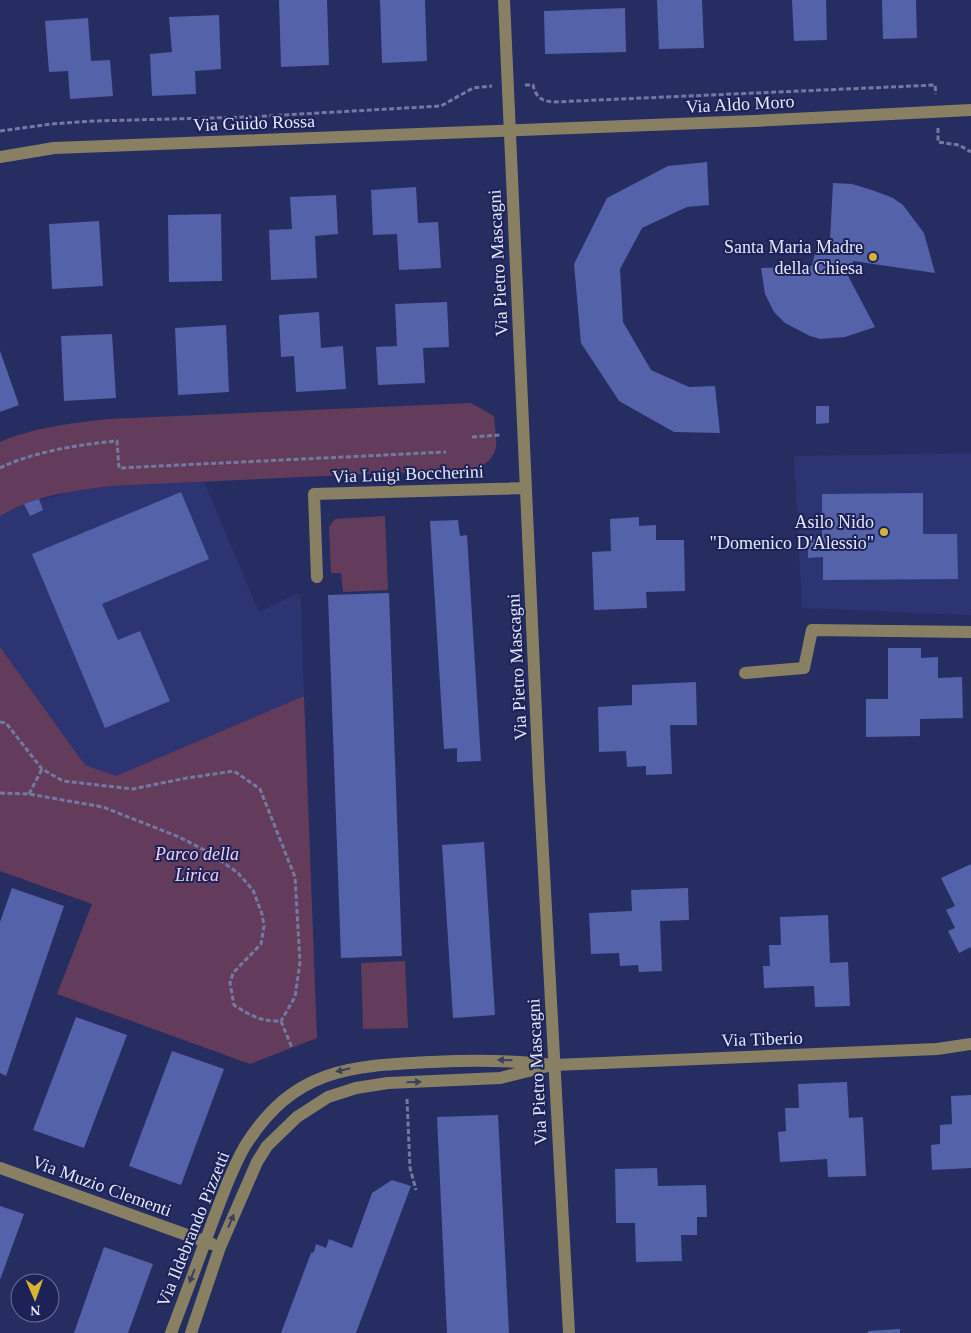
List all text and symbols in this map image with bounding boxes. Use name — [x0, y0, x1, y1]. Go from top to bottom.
street label: Via Aldo Moro — [685, 91, 795, 117]
street label: Via Guido Rossa — [193, 111, 315, 135]
street label: Via Pietro Mascagni — [484, 189, 512, 337]
place label: Santa Maria Madre della Chiesa — [724, 237, 863, 278]
marker: Santa Maria Madre della Chiesa — [867, 251, 879, 263]
street label: Via Luigi Boccherini — [332, 461, 484, 487]
place label: Asilo Nido "Domenico D'Alessio" — [710, 512, 874, 553]
marker: Asilo Nido "Domenico D'Alessio" — [878, 526, 890, 538]
street label: Via Pietro Mascagni — [503, 593, 531, 741]
park label: Parco della Lirica — [154, 844, 239, 885]
street label: Via Pietro Mascagni — [523, 998, 551, 1146]
street label: Via Tiberio — [721, 1028, 803, 1050]
one-way arrow — [497, 1056, 513, 1064]
one-way arrow — [336, 1066, 351, 1074]
one-way arrow — [406, 1078, 422, 1086]
street label: Via Ildebrando Pizzetti — [153, 1148, 233, 1310]
street label: Via Muzio Clementi — [30, 1151, 174, 1221]
one-way arrow — [227, 1213, 235, 1228]
one-way arrow — [188, 1269, 196, 1284]
north arrow — [10, 1273, 60, 1323]
text: N — [30, 1303, 41, 1318]

